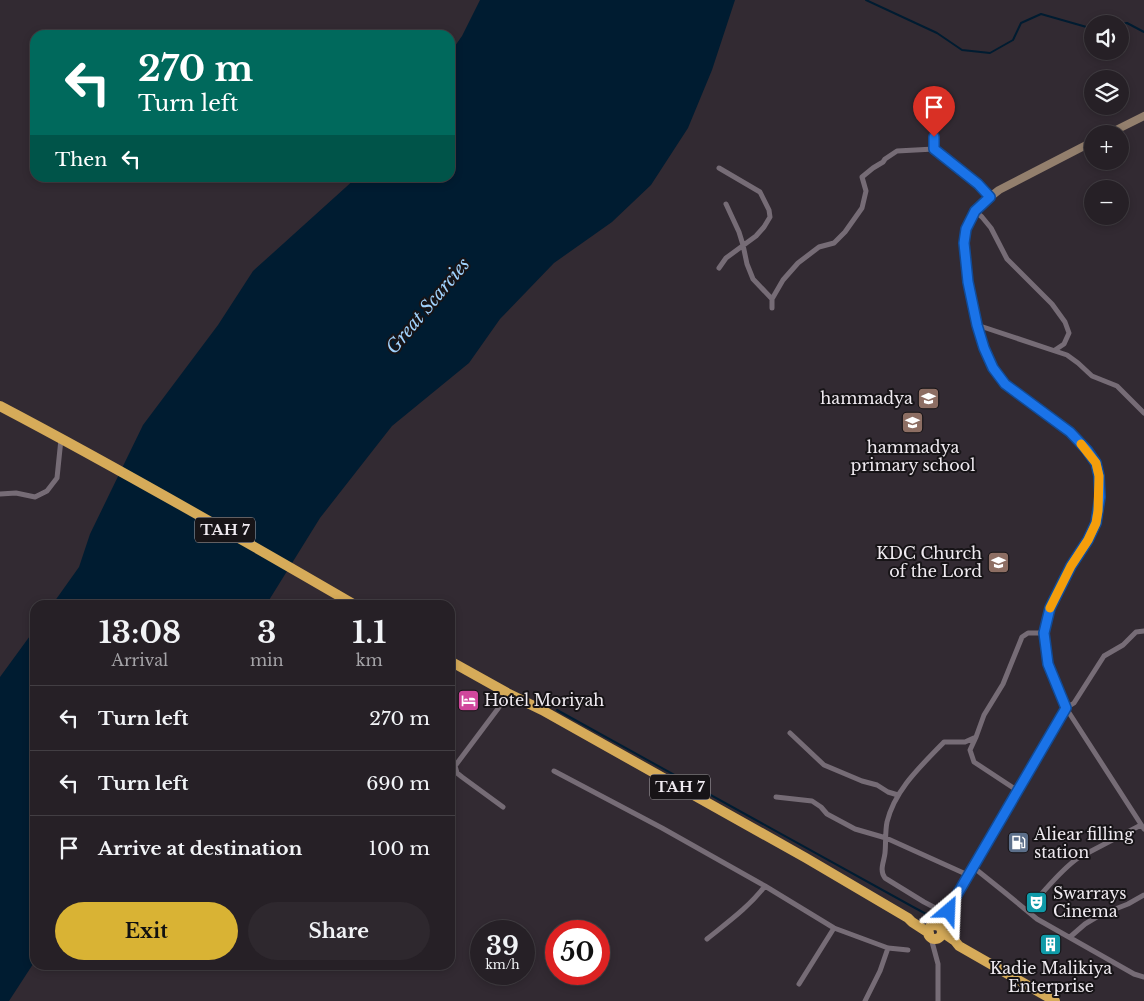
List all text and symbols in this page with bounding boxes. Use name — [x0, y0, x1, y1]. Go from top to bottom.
map controls — [1084, 15, 1129, 225]
button: sound — [1084, 15, 1129, 60]
text: 270 m — [138, 47, 253, 90]
icon: left — [55, 50, 120, 115]
button: layers — [1084, 70, 1129, 115]
pin — [913, 86, 955, 137]
text: Turn left — [138, 90, 238, 117]
icon: arrive — [920, 93, 948, 121]
button: + — [1084, 125, 1129, 170]
icon: left — [117, 145, 145, 173]
text: Then — [55, 148, 107, 171]
button: − — [1084, 180, 1129, 225]
water label: Great Scarcies — [382, 254, 475, 358]
school or university icon: hammadya — [917, 386, 941, 410]
place label: hammadya — [820, 388, 913, 408]
school or university icon: hammadya primary school — [901, 411, 925, 435]
place label: hammadya primary school — [851, 437, 975, 475]
road number: TAH 7 — [195, 518, 255, 542]
place label: KDC Church of the Lord — [876, 543, 982, 581]
school or university icon: KDC Church of the Lord — [986, 550, 1010, 574]
text: 13:08 — [99, 614, 181, 651]
text: 3 — [257, 614, 276, 651]
text: 1.1 — [352, 614, 386, 651]
text: Arrival — [112, 650, 168, 670]
text: min — [250, 650, 284, 670]
text: km — [356, 650, 383, 670]
hotel icon: Hotel Moriyah — [456, 688, 480, 712]
place label: Hotel Moriyah — [484, 690, 604, 710]
icon: left — [55, 704, 83, 732]
text: Turn left — [98, 707, 189, 730]
text: 270 m — [369, 707, 430, 730]
icon: left — [55, 769, 83, 797]
text: Turn left — [98, 772, 189, 795]
text: 690 m — [366, 772, 430, 795]
road number: TAH 7 — [650, 774, 710, 800]
place label: Aliear filling station — [1033, 824, 1134, 862]
fuel station icon: Aliear filling station — [1006, 831, 1030, 855]
icon: arrive — [55, 834, 83, 862]
text: Arrive at destination — [98, 837, 302, 860]
text: 100 m — [369, 837, 430, 860]
place label: Swarrays Cinema — [1053, 883, 1126, 921]
position arrow — [922, 884, 974, 936]
theatre icon: Swarrays Cinema — [1025, 890, 1049, 914]
button: Exit — [55, 902, 238, 960]
button: Share — [248, 902, 430, 960]
speed limit sign: 50 — [545, 920, 610, 985]
text: 39 — [486, 931, 519, 962]
building icon: Kadie Malikiya Enterprise — [1039, 932, 1063, 956]
text: km/h — [485, 957, 520, 972]
place label: Kadie Malikiya Enterprise — [990, 958, 1112, 996]

